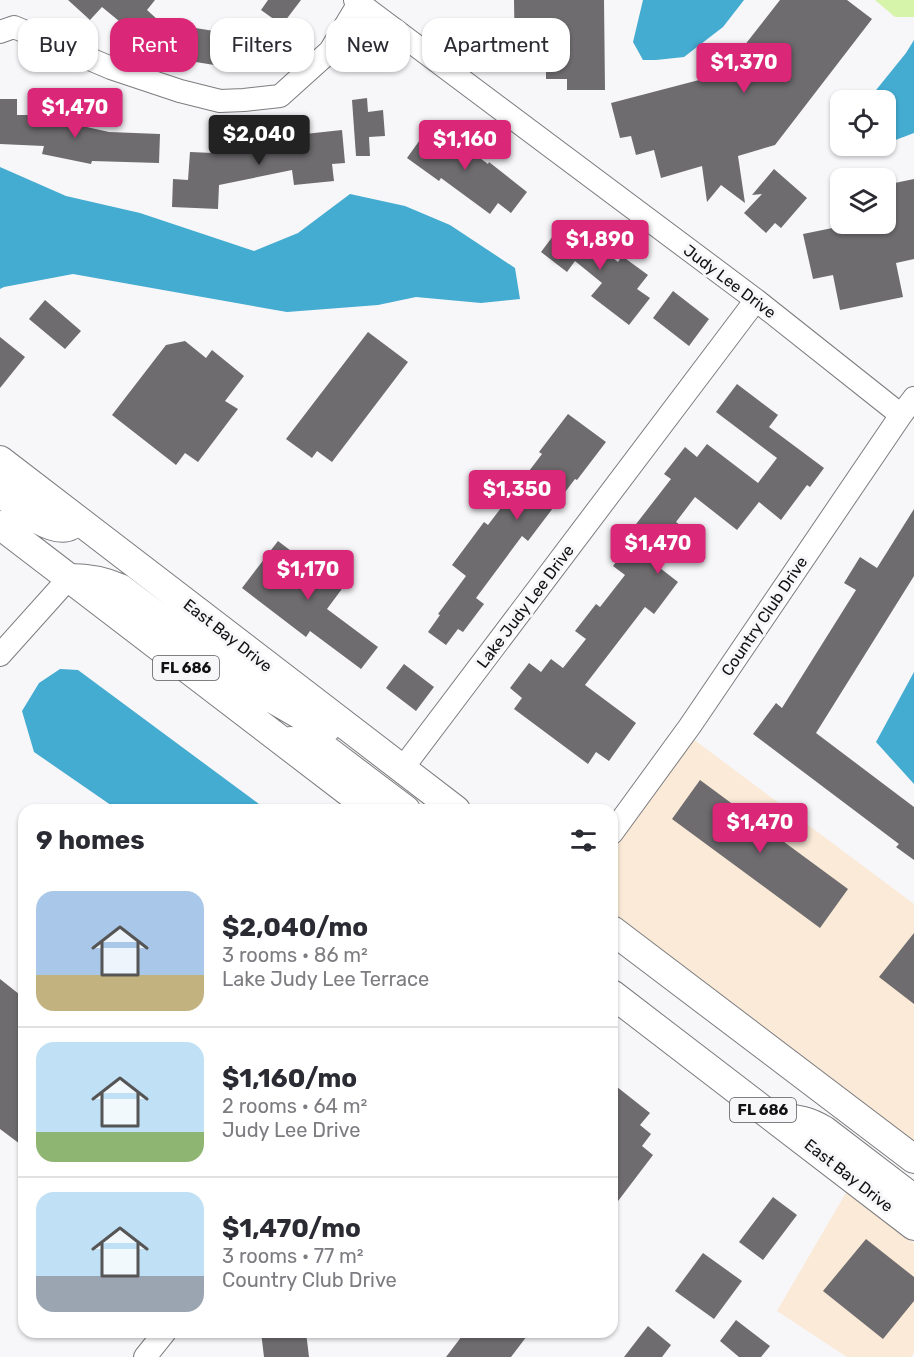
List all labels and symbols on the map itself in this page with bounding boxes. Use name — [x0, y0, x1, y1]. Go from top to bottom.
pin: $1,370 — [695, 43, 793, 94]
pin: $1,470 — [26, 88, 124, 139]
pin: $2,040 — [210, 115, 308, 166]
pin: $1,160 — [416, 120, 514, 171]
pin: $1,890 — [551, 220, 649, 271]
street label: Judy Lee Drive — [680, 240, 780, 322]
pin: $1,350 — [468, 470, 566, 521]
pin: $1,470 — [609, 524, 707, 575]
street label: Lake Judy Lee Drive — [473, 541, 578, 672]
pin: $1,170 — [259, 550, 357, 601]
street label: Country Club Drive — [717, 553, 811, 680]
street label: East Bay Drive — [180, 595, 276, 676]
road number: FL 686 — [153, 656, 219, 680]
pin: $1,470 — [711, 803, 809, 854]
road number: FL 686 — [730, 1098, 796, 1122]
street label: East Bay Drive — [801, 1135, 897, 1216]

